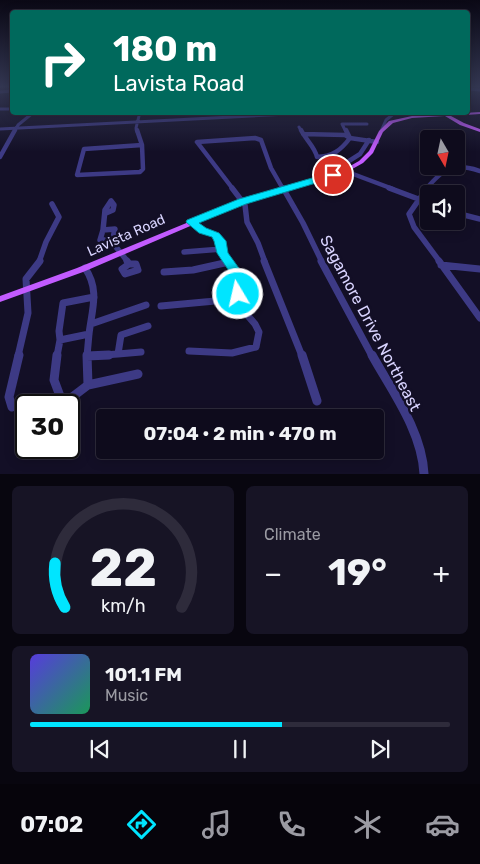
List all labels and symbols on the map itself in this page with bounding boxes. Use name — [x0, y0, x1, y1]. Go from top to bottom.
north arrow — [420, 130, 465, 175]
pin — [312, 154, 354, 196]
street label: Lavista Road — [85, 211, 168, 260]
street label: Sagamore Drive Northeast — [316, 232, 425, 414]
position arrow — [211, 267, 263, 319]
speed limit sign: 30 — [15, 394, 80, 459]

